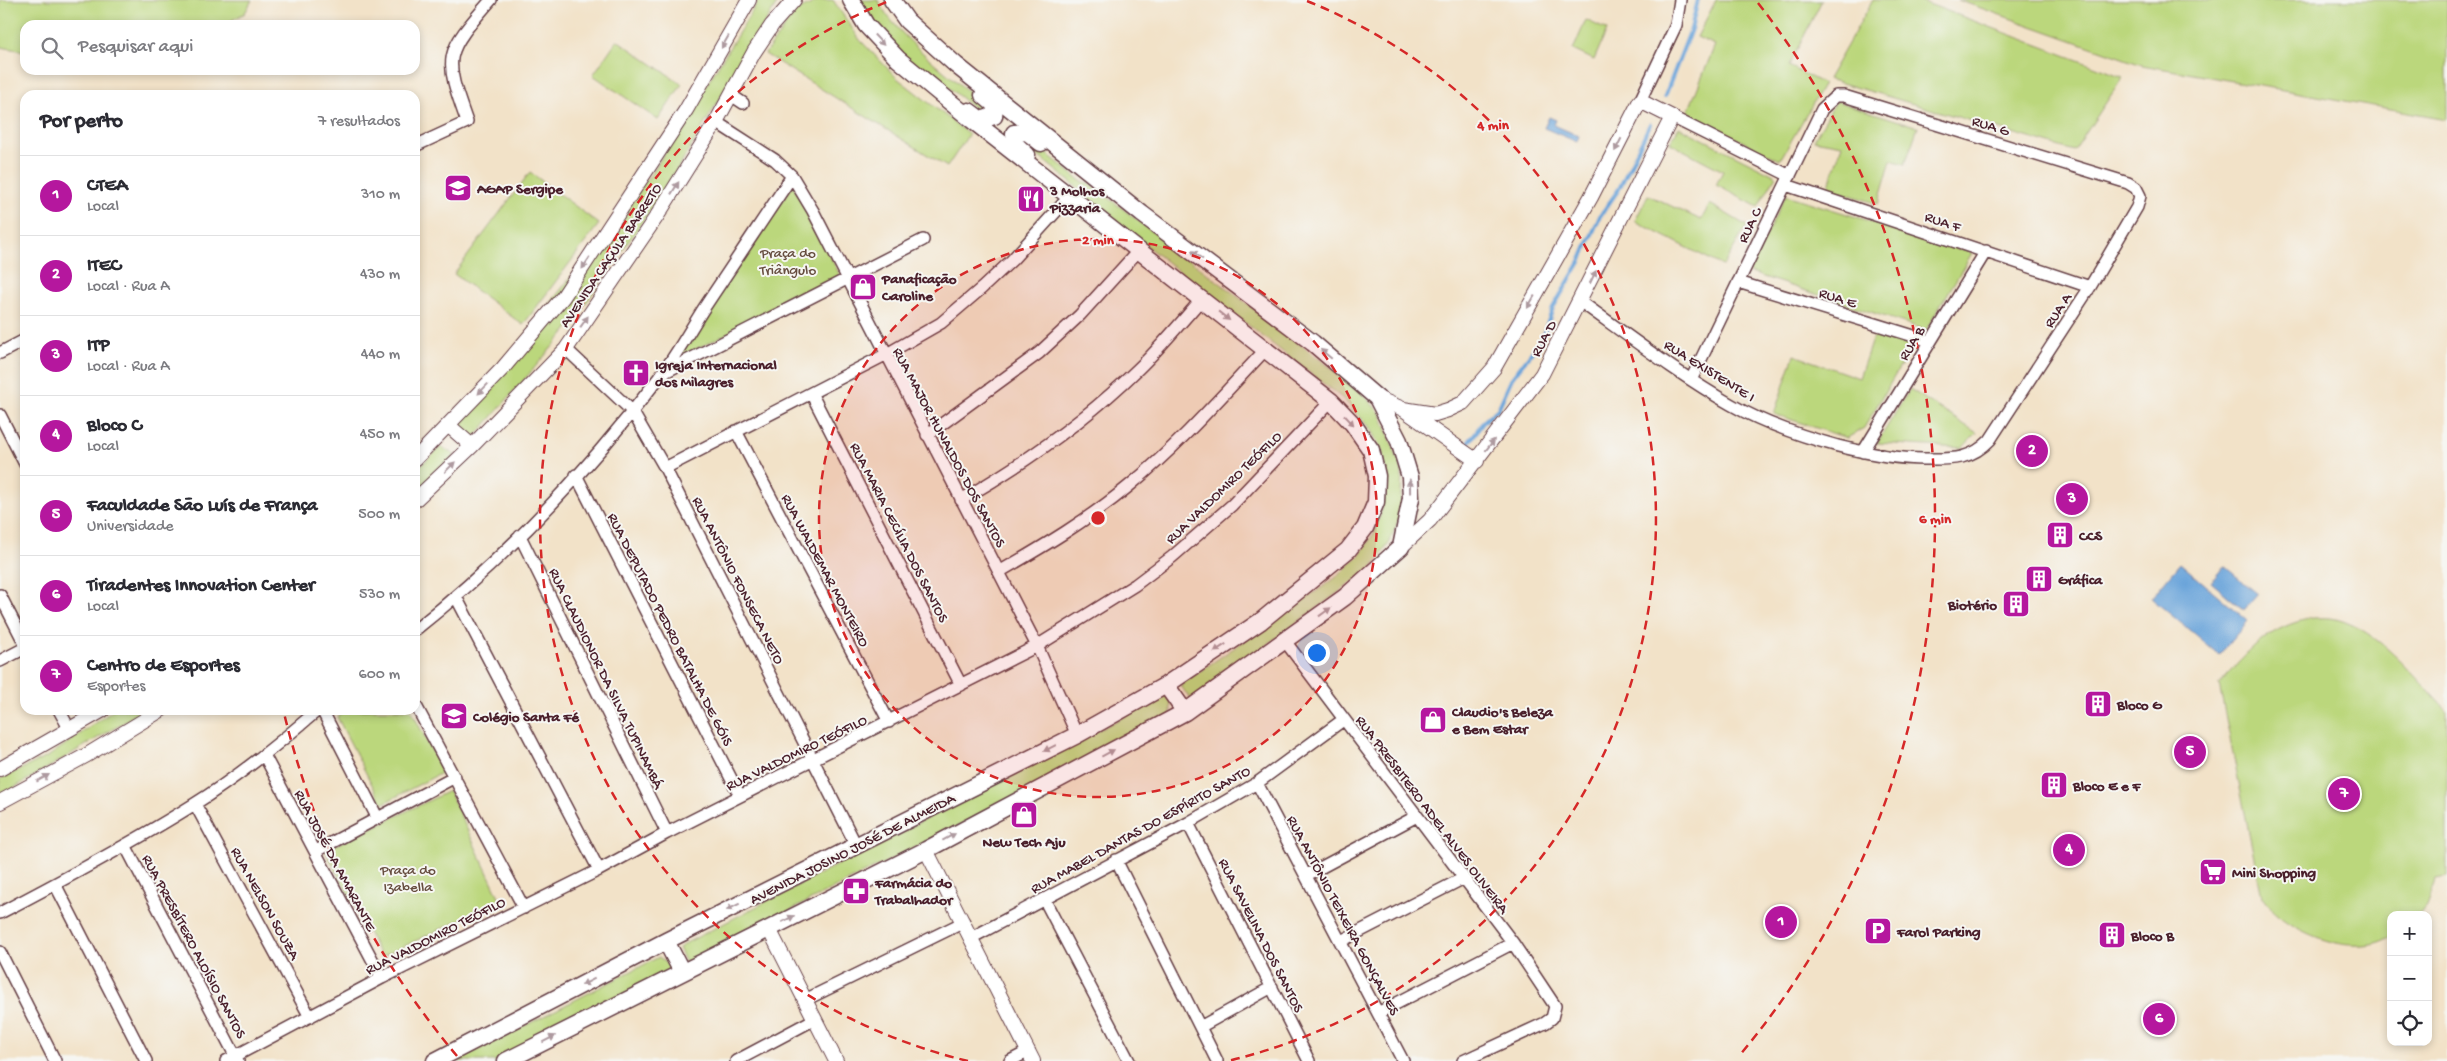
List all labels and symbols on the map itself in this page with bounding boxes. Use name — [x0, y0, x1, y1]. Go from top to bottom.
one-way arrow — [873, 33, 885, 45]
one-way arrow — [721, 36, 730, 49]
street label: RUA G — [1969, 113, 2012, 141]
text: 4 min — [1476, 117, 1510, 135]
one-way arrow — [1614, 137, 1622, 152]
school or university icon: AGAP Sergipe — [443, 173, 473, 203]
place label: AGAP Sergipe — [476, 181, 564, 199]
street label: AVENIDA CAÇULA BARRETO — [557, 181, 667, 332]
one-way arrow — [671, 181, 680, 194]
place label: 3 Molhos Pizzaria — [1049, 183, 1106, 218]
restaurant icon: 3 Molhos Pizzaria — [1016, 184, 1046, 214]
street label: RUA C — [1735, 205, 1767, 246]
street label: RUA F — [1922, 209, 1964, 238]
text: 2 min — [1082, 232, 1115, 250]
park label: Praça do Triângulo — [759, 245, 816, 280]
one-way arrow — [1190, 250, 1204, 260]
one-way arrow — [581, 257, 591, 270]
one-way arrow — [1589, 270, 1597, 284]
place label: Panaficação Caroline — [881, 271, 957, 306]
shop icon: Panaficação Caroline — [848, 272, 878, 302]
street label: RUA E — [1816, 285, 1859, 313]
street label: RUA A — [2041, 289, 2077, 332]
one-way arrow — [1527, 295, 1535, 310]
one-way arrow — [1218, 310, 1231, 321]
one-way arrow — [579, 315, 589, 329]
street label: RUA D — [1528, 317, 1562, 360]
street label: RUA B — [1896, 323, 1930, 364]
street label: RUA EXISTENTE I — [1660, 337, 1758, 407]
street label: RUA MAJOR HUNALDOS DOS SANTOS — [888, 345, 1009, 551]
one-way arrow — [1320, 348, 1333, 359]
place label: Igreja Internacional dos Milagres — [655, 357, 777, 392]
church icon: Igreja Internacional dos Milagres — [621, 358, 651, 388]
one-way arrow — [477, 382, 489, 394]
one-way arrow — [1343, 413, 1355, 425]
street label: RUA VALDOMIRO TEÓFILO — [1162, 428, 1286, 549]
pin: 2 — [2016, 432, 2048, 470]
one-way arrow — [1485, 438, 1495, 451]
street label: RUA MARIA CECÍLIA DOS SANTOS — [845, 440, 952, 626]
one-way arrow — [444, 461, 456, 473]
one-way arrow — [1406, 477, 1414, 493]
pin: 3 — [2056, 480, 2088, 518]
street label: RUA WALDEMAR MONTEIRO — [776, 491, 872, 650]
street label: RUA ANTÔNIO FONSECA NETO — [687, 494, 787, 668]
centre of rings — [1089, 509, 1107, 527]
street label: RUA DEPUTADO PEDRO BATALHA DE GÓIS — [602, 510, 736, 749]
text: 6 min — [1919, 511, 1952, 529]
building icon: CCS — [2045, 520, 2075, 550]
place label: CCS — [2078, 528, 2103, 546]
building icon: Gráfica — [2024, 564, 2054, 594]
street label: RUA CLAUDIONOR DA SILVA TUPINAMBÁ — [544, 565, 667, 793]
place label: Gráfica — [2058, 572, 2103, 590]
building icon: Biotério — [2001, 589, 2031, 619]
place label: Biotério — [1947, 597, 1997, 615]
one-way arrow — [1318, 607, 1332, 617]
your location — [1304, 640, 1330, 666]
one-way arrow — [1214, 644, 1227, 653]
building icon: Bloco G — [2083, 689, 2113, 719]
place label: Bloco G — [2116, 697, 2163, 715]
school or university icon: Colégio Santa Fé — [439, 701, 469, 731]
place label: Claudio's Beleza e Bem Estar — [1451, 704, 1554, 739]
shop icon: Claudio's Beleza e Bem Estar — [1418, 705, 1448, 735]
place label: Colégio Santa Fé — [472, 709, 580, 727]
street label: RUA VALDOMIRO TEÓFILO — [723, 712, 870, 796]
street label: RUA PRESBITERO ADEL ALVES OLIVEIRA — [1351, 712, 1513, 919]
pin: 5 — [2174, 733, 2206, 771]
one-way arrow — [1043, 744, 1058, 753]
one-way arrow — [1100, 749, 1115, 757]
street label: RUA MABEL DANTAS DO ESPÍRITO SANTO — [1028, 763, 1254, 899]
building icon: Bloco E e F — [2039, 770, 2069, 800]
one-way arrow — [36, 774, 50, 783]
pin: 7 — [2328, 775, 2360, 813]
place label: Bloco E e F — [2072, 778, 2141, 796]
street label: RUA JOSÉ DA AMARANTE — [289, 787, 379, 935]
street label: AVENIDA JOSINO JOSÉ DE ALMEIDA — [747, 790, 960, 910]
shop icon: New Tech Aju — [1009, 800, 1039, 830]
street label: RUA ANTÔNIO TEIXEIRA GONÇALVES — [1282, 813, 1403, 1019]
pin: 4 — [2053, 831, 2085, 869]
one-way arrow — [942, 833, 955, 842]
place label: New Tech Aju — [982, 834, 1067, 852]
street label: RUA NELSON SOUZA — [226, 844, 303, 964]
street label: RUA PRESBÍTERO ALOÍSIO SANTOS — [137, 852, 249, 1042]
street label: RUA SAVELINA DOS SANTOS — [1214, 856, 1307, 1016]
supermarket icon: Mini Shopping — [2198, 857, 2228, 887]
park label: Praça do Izabella — [379, 862, 436, 897]
place label: Mini Shopping — [2232, 865, 2317, 883]
place label: Farmácia do Trabalhador — [874, 875, 954, 910]
pharmacy icon: Farmácia do Trabalhador — [841, 876, 871, 906]
street label: RUA VALDOMIRO TEÓFILO — [363, 894, 509, 980]
pin: 1 — [1765, 903, 1797, 941]
one-way arrow — [726, 904, 740, 912]
one-way arrow — [781, 915, 795, 923]
parking icon: Farol Parking — [1863, 916, 1893, 946]
building icon: Bloco B — [2097, 920, 2127, 950]
place label: Farol Parking — [1896, 924, 1981, 942]
place label: Bloco B — [2130, 928, 2175, 946]
one-way arrow — [582, 977, 595, 986]
pin: 6 — [2143, 1000, 2175, 1038]
one-way arrow — [542, 1035, 556, 1043]

